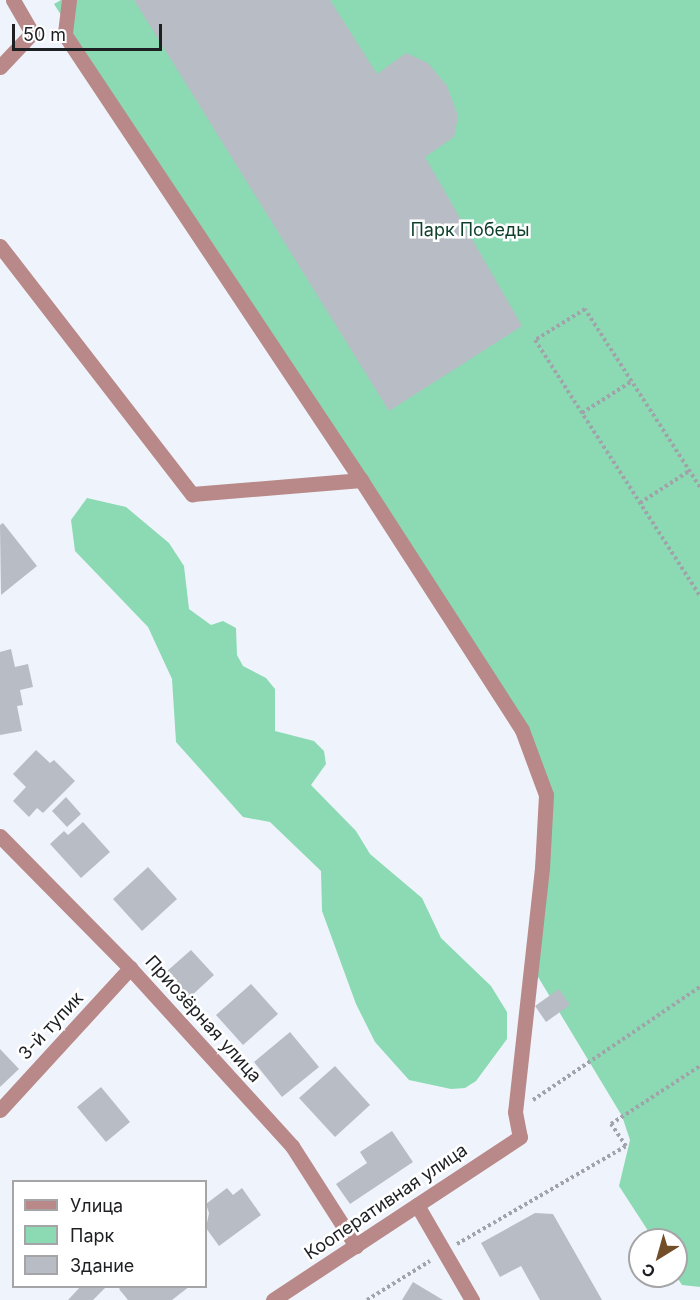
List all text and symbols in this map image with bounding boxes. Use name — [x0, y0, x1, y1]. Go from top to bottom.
scale bar — [15, 12, 165, 50]
text: 50 m — [23, 24, 66, 45]
park label: Парк Победы — [410, 219, 530, 241]
street label: Приозёрная улица — [140, 951, 266, 1087]
street label: 3-й тупик — [14, 988, 88, 1064]
street label: Кооперативная улица — [300, 1139, 472, 1265]
legend — [12, 1180, 207, 1288]
text: Улица — [70, 1195, 123, 1216]
text: Парк — [70, 1225, 114, 1246]
north arrow — [628, 1228, 688, 1288]
text: Здание — [70, 1255, 134, 1276]
text: С — [638, 1259, 659, 1282]

